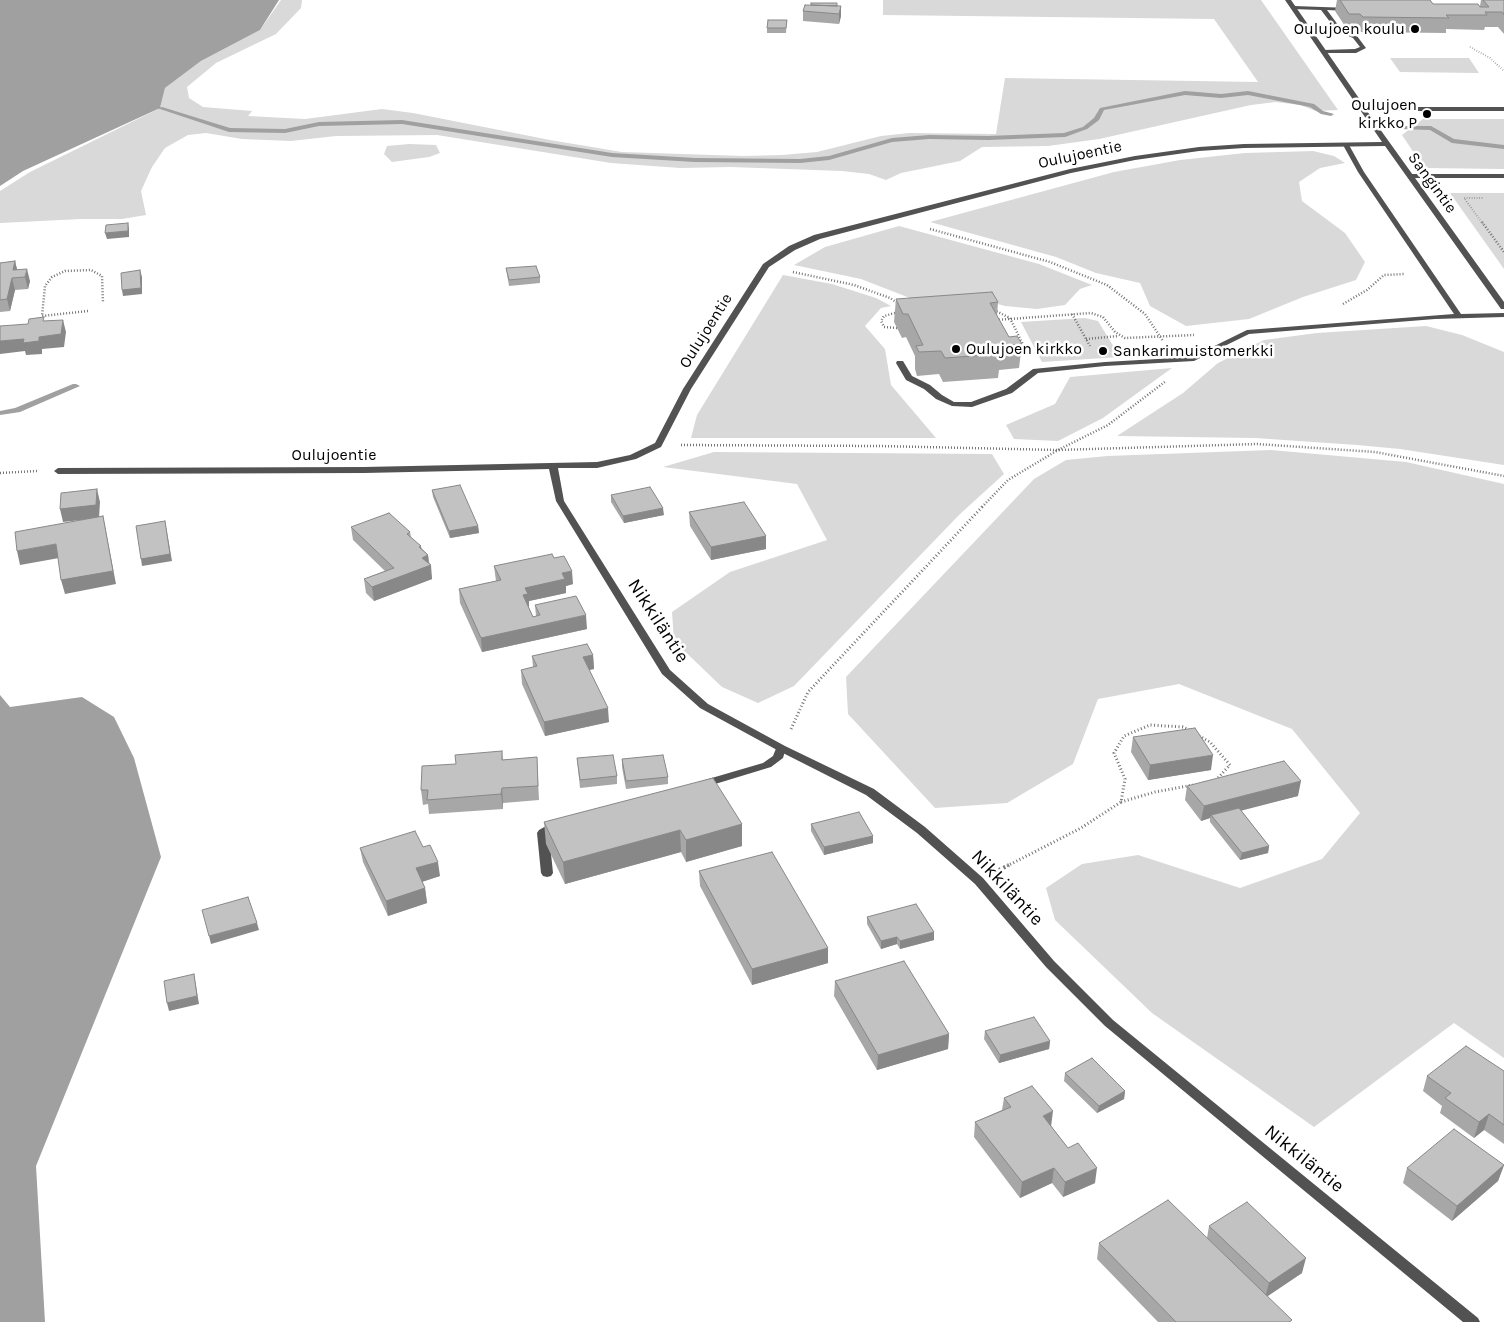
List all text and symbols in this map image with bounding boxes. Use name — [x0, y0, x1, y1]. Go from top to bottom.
place label: Oulujoen koulu — [1294, 19, 1405, 39]
marker: Oulujoen koulu — [1409, 23, 1421, 35]
place label: Oulujoen kirkko P — [1351, 95, 1417, 133]
marker: Oulujoen kirkko P — [1421, 108, 1433, 120]
street label: Oulujoentie — [1037, 137, 1123, 173]
street label: Sangintie — [1403, 149, 1461, 217]
street label: Oulujoentie — [675, 290, 737, 372]
place label: Oulujoen kirkko — [966, 339, 1082, 359]
place label: Sankarimuistomerkki — [1113, 341, 1274, 361]
marker: Oulujoen kirkko — [950, 343, 962, 355]
marker: Sankarimuistomerkki — [1097, 345, 1109, 357]
street label: Oulujoentie — [292, 445, 376, 465]
street label: Nikkiläntie — [622, 575, 694, 667]
street label: Nikkiläntie — [966, 845, 1048, 931]
street label: Nikkiläntie — [1260, 1120, 1348, 1198]

